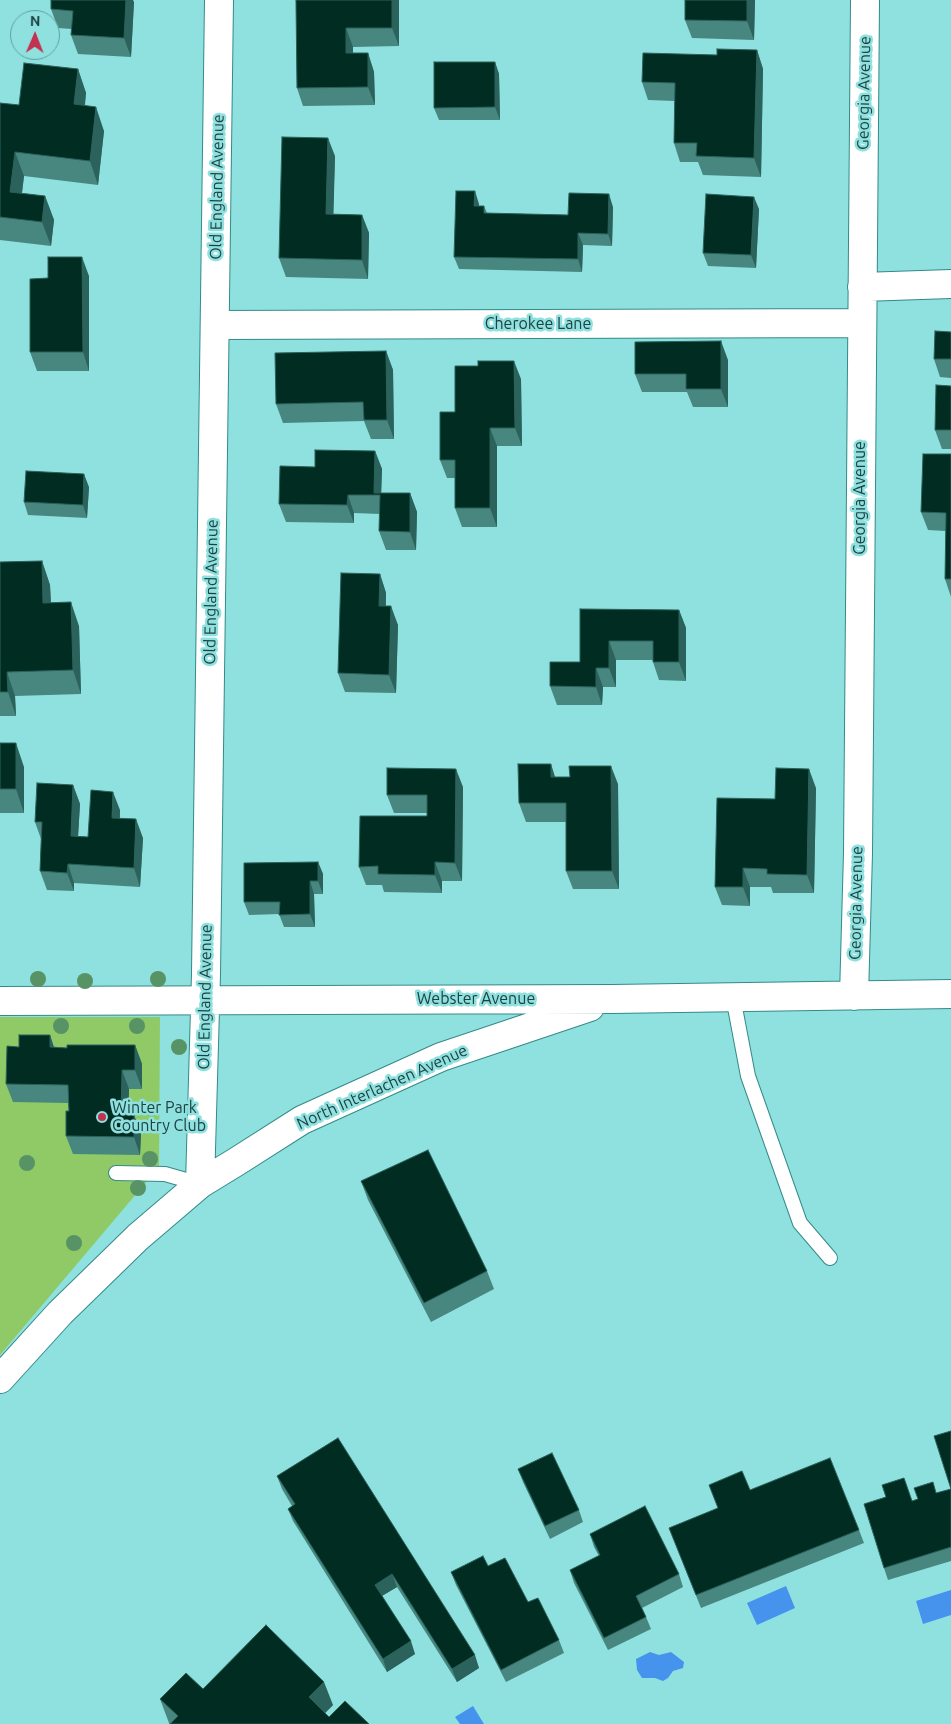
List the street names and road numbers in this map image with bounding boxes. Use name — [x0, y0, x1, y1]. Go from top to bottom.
street label: Georgia Avenue — [853, 36, 875, 150]
street label: Old England Avenue — [206, 114, 228, 260]
street label: Cherokee Lane — [485, 314, 591, 334]
street label: Georgia Avenue — [850, 441, 870, 555]
street label: Old England Avenue — [200, 519, 222, 665]
street label: Georgia Avenue — [845, 846, 867, 960]
street label: Old England Avenue — [194, 924, 216, 1070]
street label: Webster Avenue — [417, 989, 535, 1009]
street label: North Interlachen Avenue — [294, 1041, 470, 1133]

